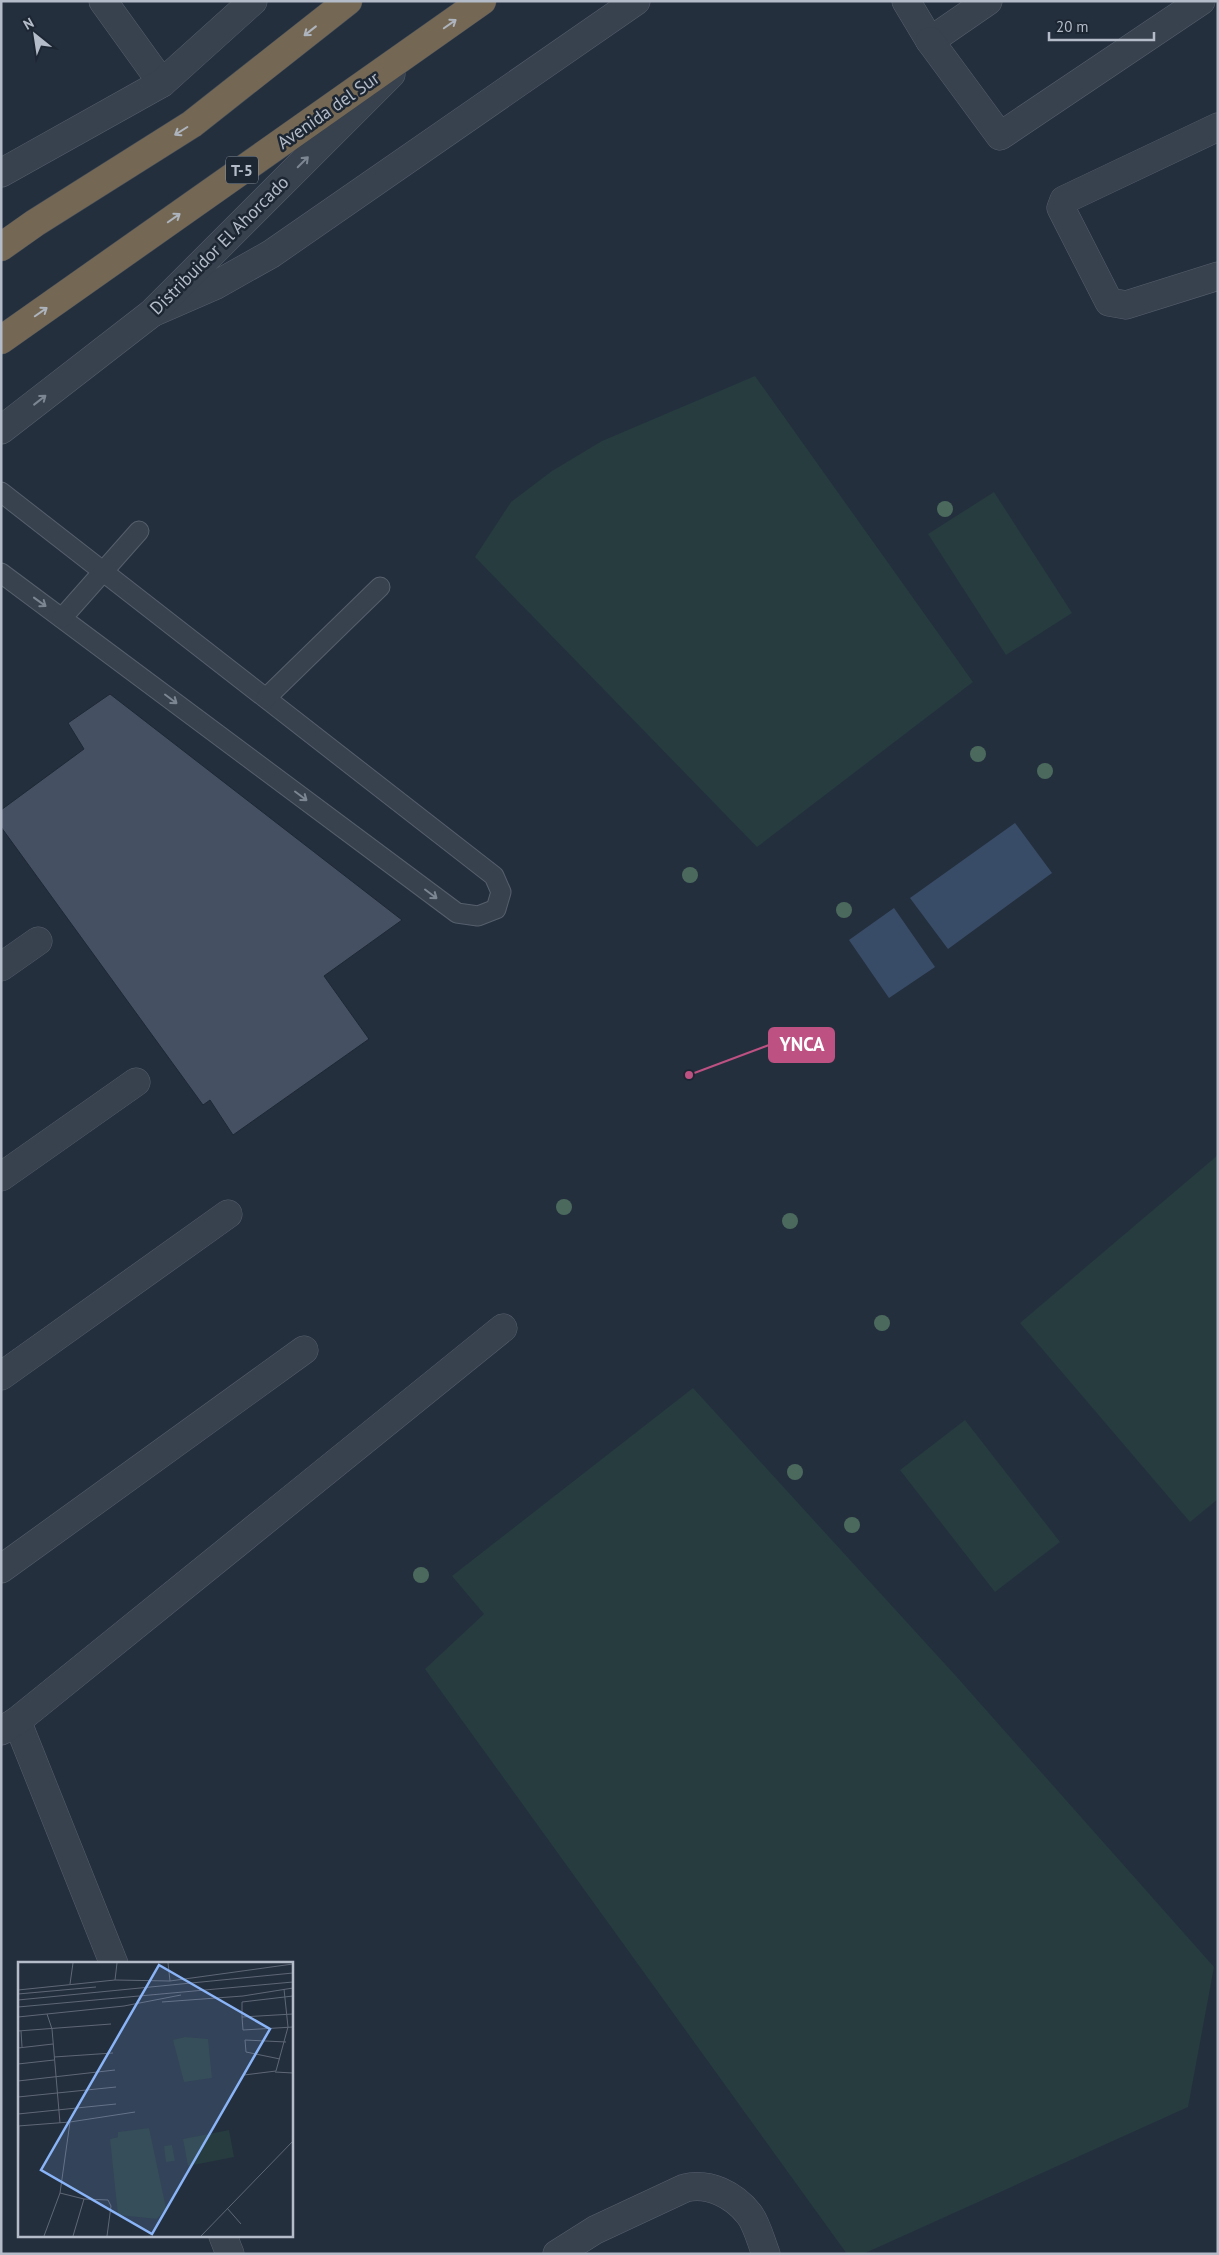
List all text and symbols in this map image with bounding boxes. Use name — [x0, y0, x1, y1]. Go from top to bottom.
north arrow — [10, 10, 60, 60]
scale bar — [1049, 10, 1154, 42]
text: N — [20, 14, 37, 34]
text: 20 m — [1056, 17, 1089, 36]
one-way arrow — [443, 19, 457, 29]
one-way arrow — [303, 26, 316, 37]
street label: Avenida del Sur — [272, 66, 384, 154]
one-way arrow — [174, 126, 188, 136]
road number: T-5 — [226, 156, 258, 184]
one-way arrow — [297, 156, 309, 169]
street label: Distribuidor El Ahorcado — [145, 171, 293, 319]
one-way arrow — [167, 213, 181, 223]
one-way arrow — [34, 307, 48, 317]
one-way arrow — [33, 394, 46, 405]
one-way arrow — [33, 597, 47, 607]
one-way arrow — [164, 694, 178, 704]
one-way arrow — [294, 791, 307, 802]
one-way arrow — [424, 888, 437, 899]
callout: YNCA — [769, 1028, 834, 1062]
text: YNCA — [778, 1032, 825, 1056]
inset map — [18, 1962, 292, 2238]

